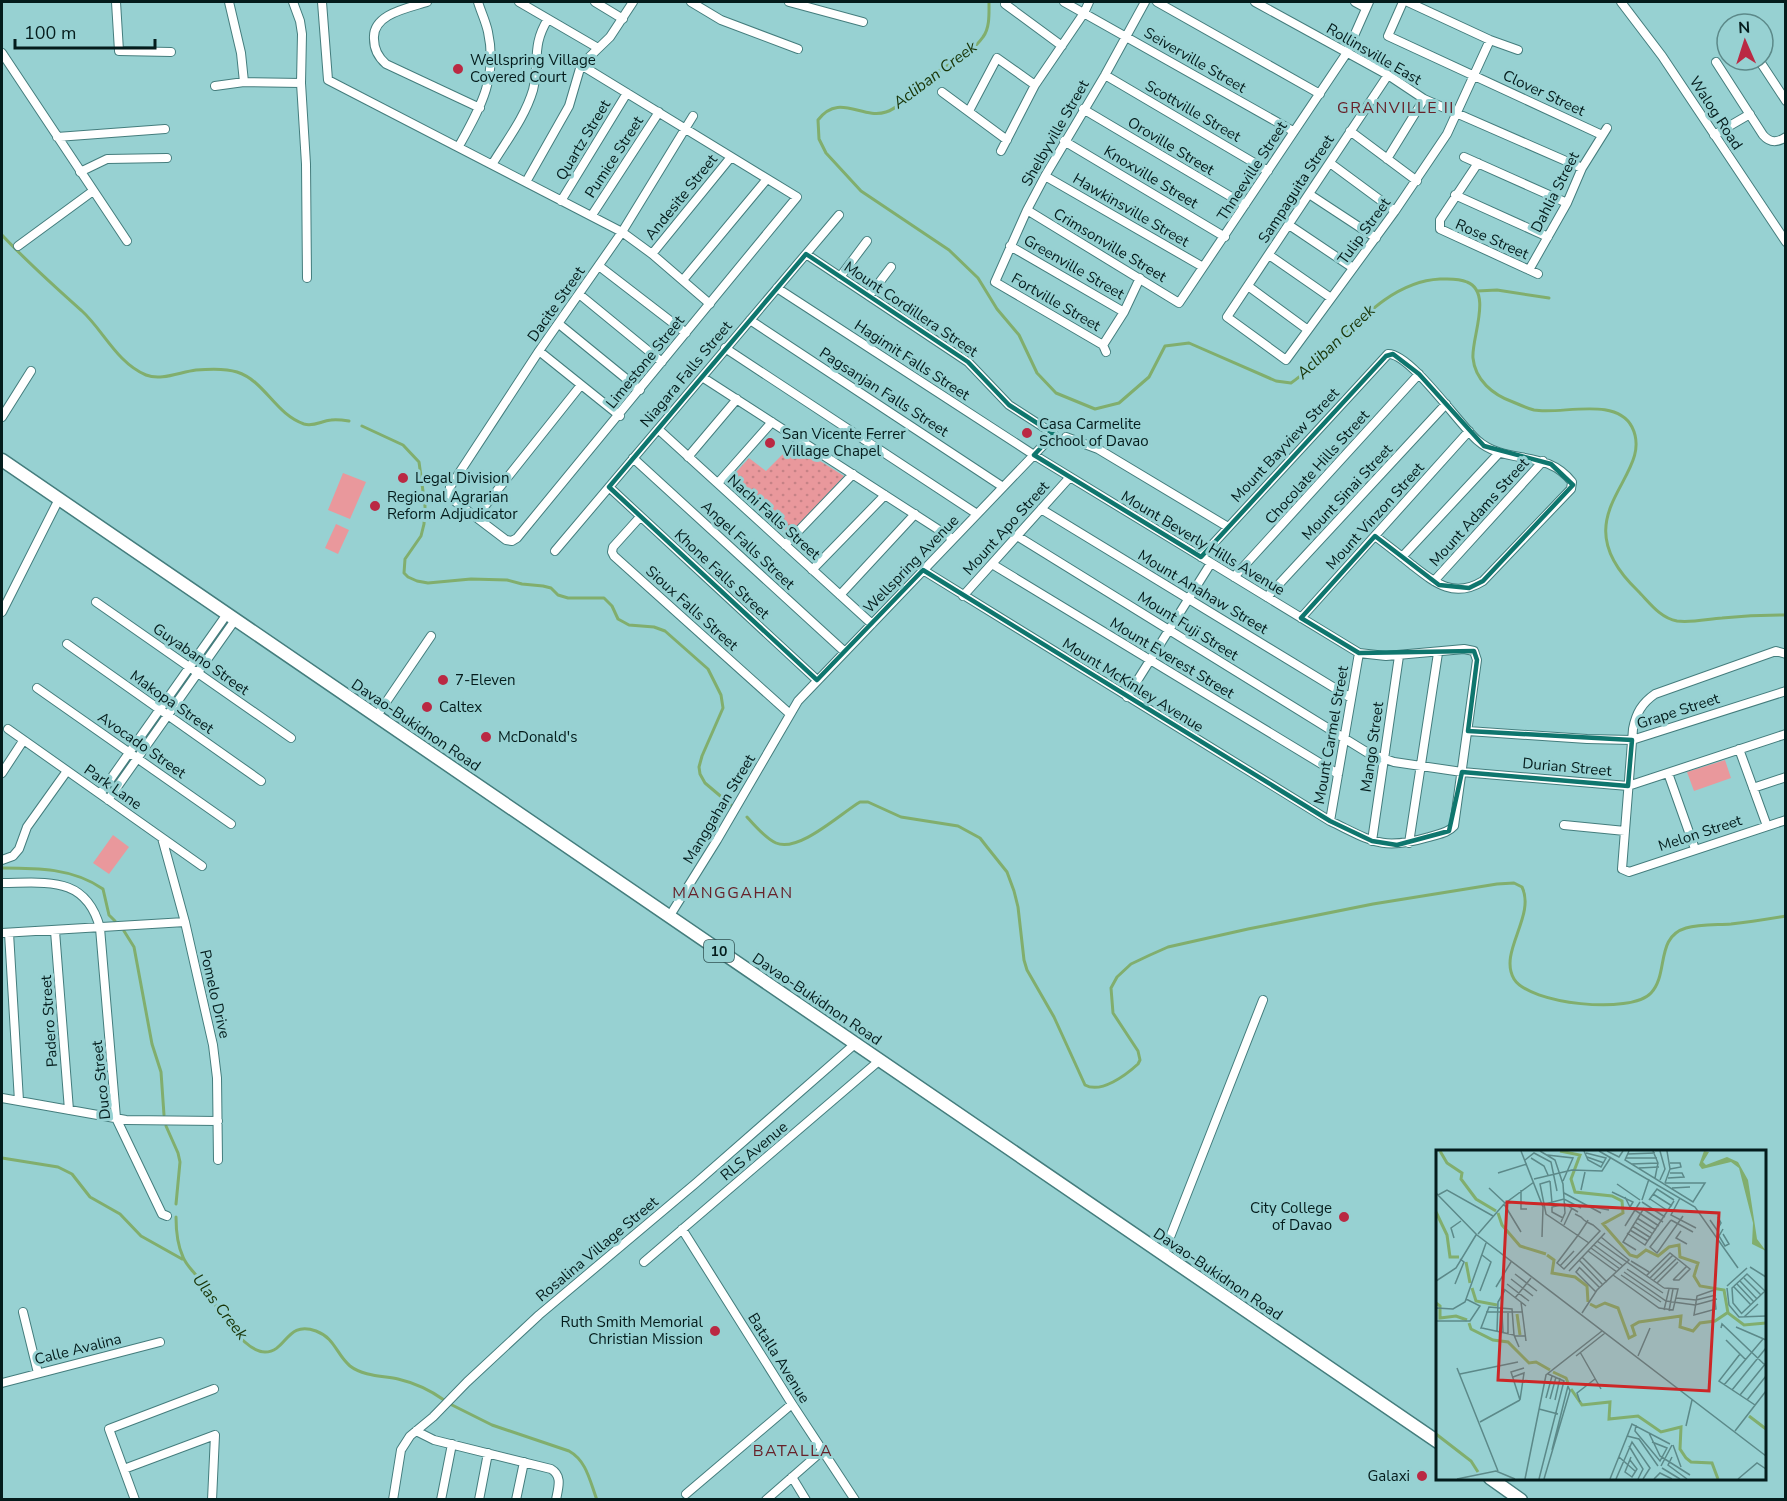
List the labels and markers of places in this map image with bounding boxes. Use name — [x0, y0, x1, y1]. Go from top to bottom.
place label: Wellspring Village Covered Court — [470, 50, 596, 87]
marker: Wellspring Village Covered Court — [451, 62, 465, 76]
place label: Casa Carmelite School of Davao — [1039, 414, 1149, 451]
place label: San Vicente Ferrer Village Chapel — [781, 424, 906, 461]
marker: Casa Carmelite School of Davao — [1020, 426, 1034, 440]
marker: San Vicente Ferrer Village Chapel — [763, 436, 777, 450]
place label: Legal Division — [415, 468, 509, 488]
marker: Legal Division — [396, 471, 410, 485]
place label: Regional Agrarian Reform Adjudicator — [387, 487, 518, 524]
marker: Regional Agrarian Reform Adjudicator — [368, 499, 382, 513]
place label: 7-Eleven — [455, 670, 515, 690]
marker: 7-Eleven — [436, 673, 450, 687]
place label: Caltex — [439, 697, 482, 717]
marker: Caltex — [420, 700, 434, 714]
place label: McDonald's — [498, 727, 577, 747]
marker: McDonald's — [479, 730, 493, 744]
place label: City College of Davao — [1250, 1198, 1332, 1235]
marker: City College of Davao — [1337, 1210, 1351, 1224]
place label: Ruth Smith Memorial Christian Mission — [561, 1312, 704, 1349]
marker: Ruth Smith Memorial Christian Mission — [708, 1324, 722, 1338]
place label: Galaxi — [1367, 1466, 1410, 1486]
marker: Galaxi — [1415, 1469, 1429, 1483]

